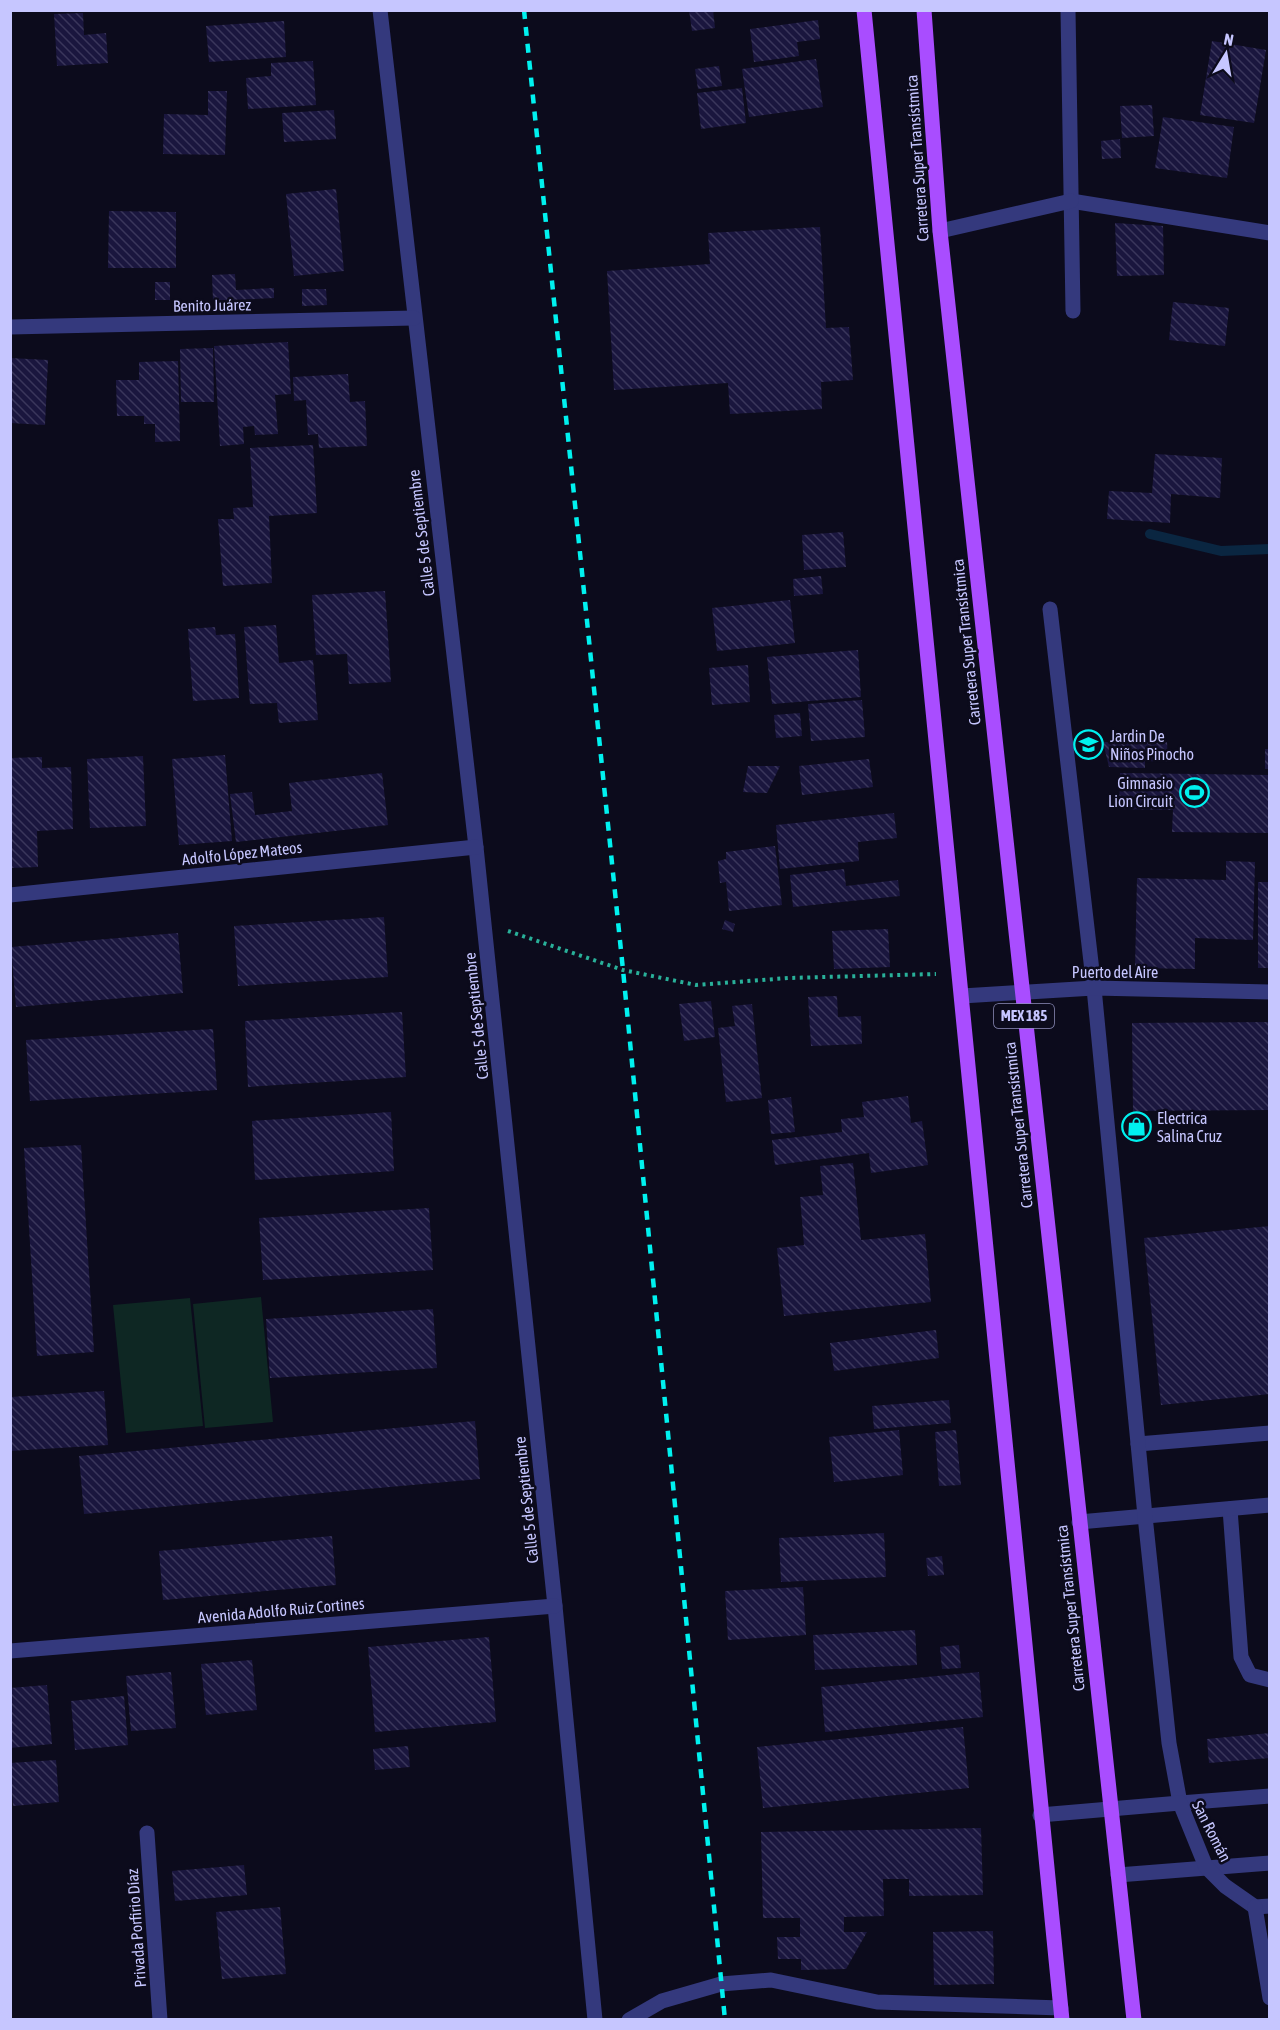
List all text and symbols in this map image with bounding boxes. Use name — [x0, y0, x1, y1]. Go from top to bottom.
north arrow — [1196, 24, 1256, 84]
text: N — [1223, 30, 1235, 49]
street label: Carretera Super Transístmica — [902, 74, 933, 242]
street label: Benito Juárez — [173, 295, 252, 315]
street label: Calle 5 de Septiembre — [404, 469, 439, 597]
street label: Carretera Super Transístmica — [948, 558, 985, 726]
place label: Jardin De Niños Pinocho — [1110, 727, 1194, 763]
school or university icon: Jardin De Niños Pinocho — [1073, 729, 1105, 761]
place label: Gimnasio Lion Circuit — [1108, 774, 1173, 810]
sports icon: Gimnasio Lion Circuit — [1178, 776, 1210, 808]
street label: Adolfo López Mateos — [181, 838, 303, 869]
street label: Calle 5 de Septiembre — [460, 952, 493, 1080]
street label: Puerto del Aire — [1072, 963, 1158, 981]
road number: MEX 185 — [994, 1004, 1054, 1028]
street label: Carretera Super Transístmica — [1000, 1041, 1037, 1209]
place label: Electrica Salina Cruz — [1157, 1109, 1222, 1145]
shop icon: Electrica Salina Cruz — [1120, 1111, 1152, 1143]
street label: Calle 5 de Septiembre — [510, 1436, 543, 1564]
street label: Carretera Super Transístmica — [1052, 1524, 1089, 1692]
street label: Avenida Adolfo Ruiz Cortines — [197, 1594, 365, 1626]
street label: San Román — [1189, 1797, 1235, 1865]
street label: Privada Porfirio Díaz — [123, 1868, 149, 1988]

